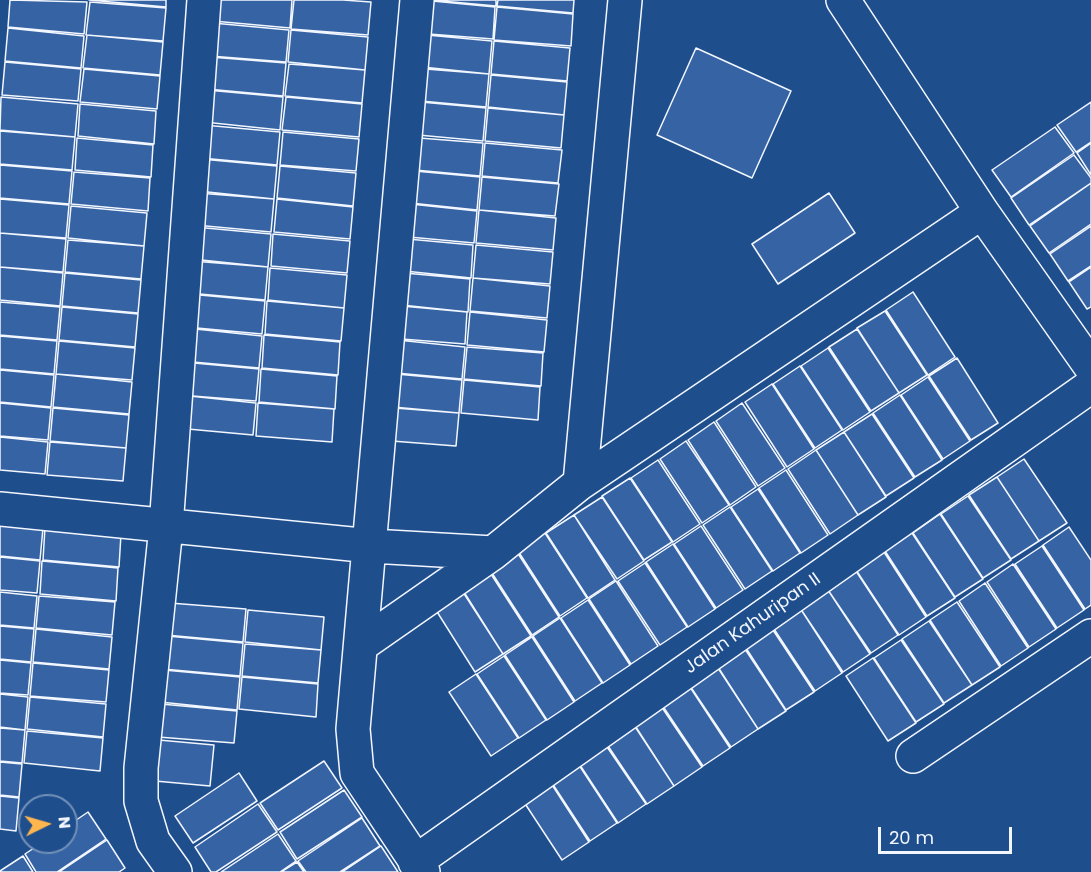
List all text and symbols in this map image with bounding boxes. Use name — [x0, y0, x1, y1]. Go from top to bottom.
street label: Jalan Kahuripan II — [681, 569, 825, 679]
north arrow — [18, 794, 78, 854]
scale bar — [881, 815, 1014, 853]
text: N — [52, 816, 76, 830]
text: 20 m — [889, 825, 934, 850]

